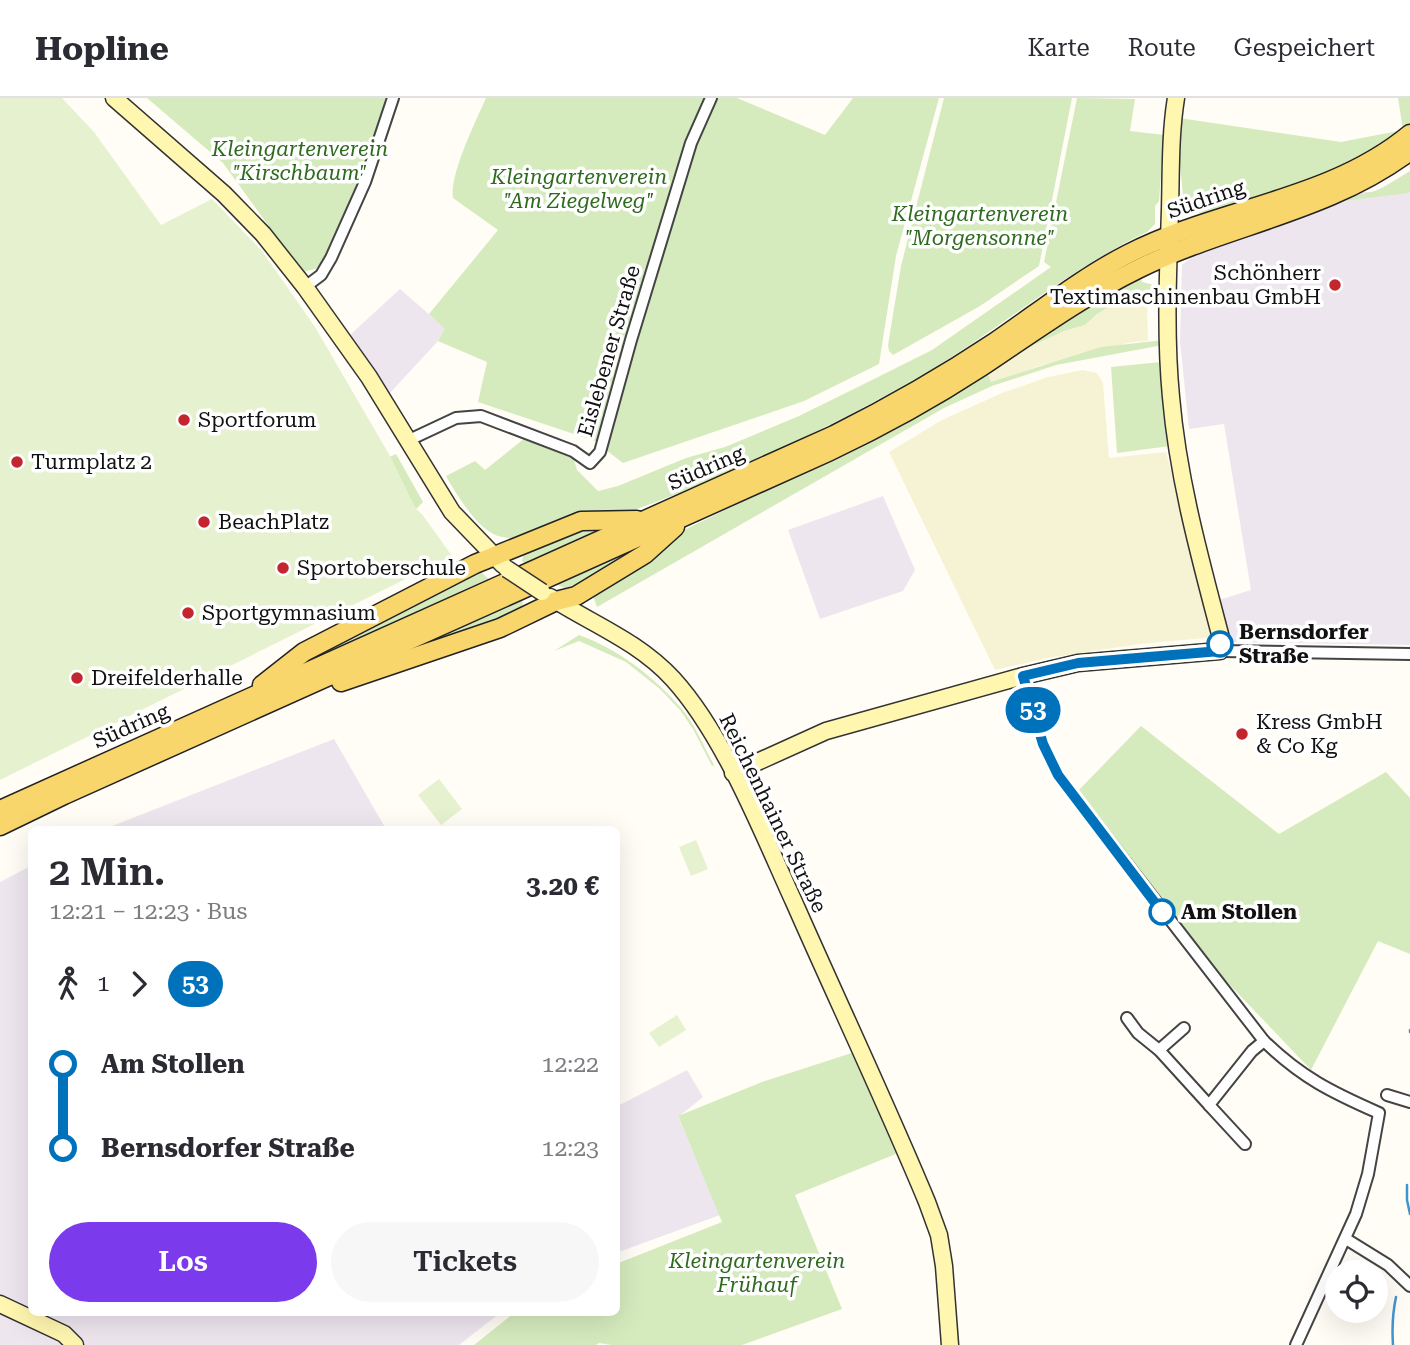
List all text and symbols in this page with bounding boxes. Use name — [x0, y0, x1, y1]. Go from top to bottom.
text: Hopline — [35, 29, 169, 68]
text: Karte — [1027, 34, 1090, 62]
text: Route — [1128, 34, 1196, 62]
text: Gespeichert — [1234, 34, 1375, 62]
park label: Kleingartenverein "Kirschbaum" — [211, 137, 388, 185]
park label: Kleingartenverein "Am Ziegelweg" — [490, 165, 667, 213]
street label: Südring — [1164, 175, 1248, 223]
park label: Kleingartenverein "Morgensonne" — [891, 202, 1068, 250]
place label: Schönherr Textimaschinenbau GmbH — [1050, 261, 1321, 309]
street label: Eislebener Straße — [573, 262, 645, 440]
marker: Schönherr Textimaschinenbau GmbH — [1327, 277, 1343, 293]
place label: Sportforum — [198, 408, 316, 432]
marker: Sportforum — [176, 412, 192, 428]
street label: Südring — [664, 441, 748, 495]
place label: Turmplatz 2 — [31, 450, 152, 474]
marker: Turmplatz 2 — [9, 454, 25, 470]
place label: BeachPlatz — [218, 510, 329, 534]
marker: BeachPlatz — [196, 514, 212, 530]
place label: Sportoberschule — [297, 556, 466, 580]
marker: Sportoberschule — [275, 560, 291, 576]
place label: Sportgymnasium — [202, 601, 376, 625]
marker: Sportgymnasium — [180, 605, 196, 621]
place label: Bernsdorfer Straße — [1239, 620, 1369, 668]
marker: Bernsdorfer Straße — [1207, 631, 1233, 657]
place label: Dreifelderhalle — [91, 666, 243, 690]
marker: Dreifelderhalle — [69, 670, 85, 686]
line badge: 53 — [1002, 687, 1064, 733]
text: 53 — [1020, 696, 1046, 724]
street label: Südring — [89, 699, 173, 753]
street label: Reichenhainer Straße — [714, 710, 832, 916]
place label: Kress GmbH & Co Kg — [1256, 710, 1383, 758]
marker: Kress GmbH & Co Kg — [1234, 726, 1250, 742]
text: 2 Min. — [49, 850, 165, 894]
text: 3.20 € — [526, 871, 599, 901]
text: 12:21 – 12:23 · Bus — [49, 898, 247, 925]
marker: Am Stollen — [1149, 899, 1175, 925]
place label: Am Stollen — [1181, 900, 1297, 924]
icon: walk — [49, 965, 87, 1003]
icon: forward — [120, 965, 158, 1003]
text: 1 — [97, 970, 110, 997]
text: 53 — [182, 970, 209, 998]
text: Am Stollen — [101, 1049, 245, 1079]
text: 12:22 — [542, 1051, 599, 1078]
text: Bernsdorfer Straße — [101, 1133, 355, 1163]
text: 12:23 — [542, 1135, 599, 1162]
button: Los — [49, 1222, 317, 1302]
button: Tickets — [331, 1222, 599, 1302]
park label: Kleingartenverein Frühauf — [668, 1249, 845, 1297]
map controls — [1325, 1260, 1388, 1323]
button: locate — [1325, 1260, 1388, 1323]

